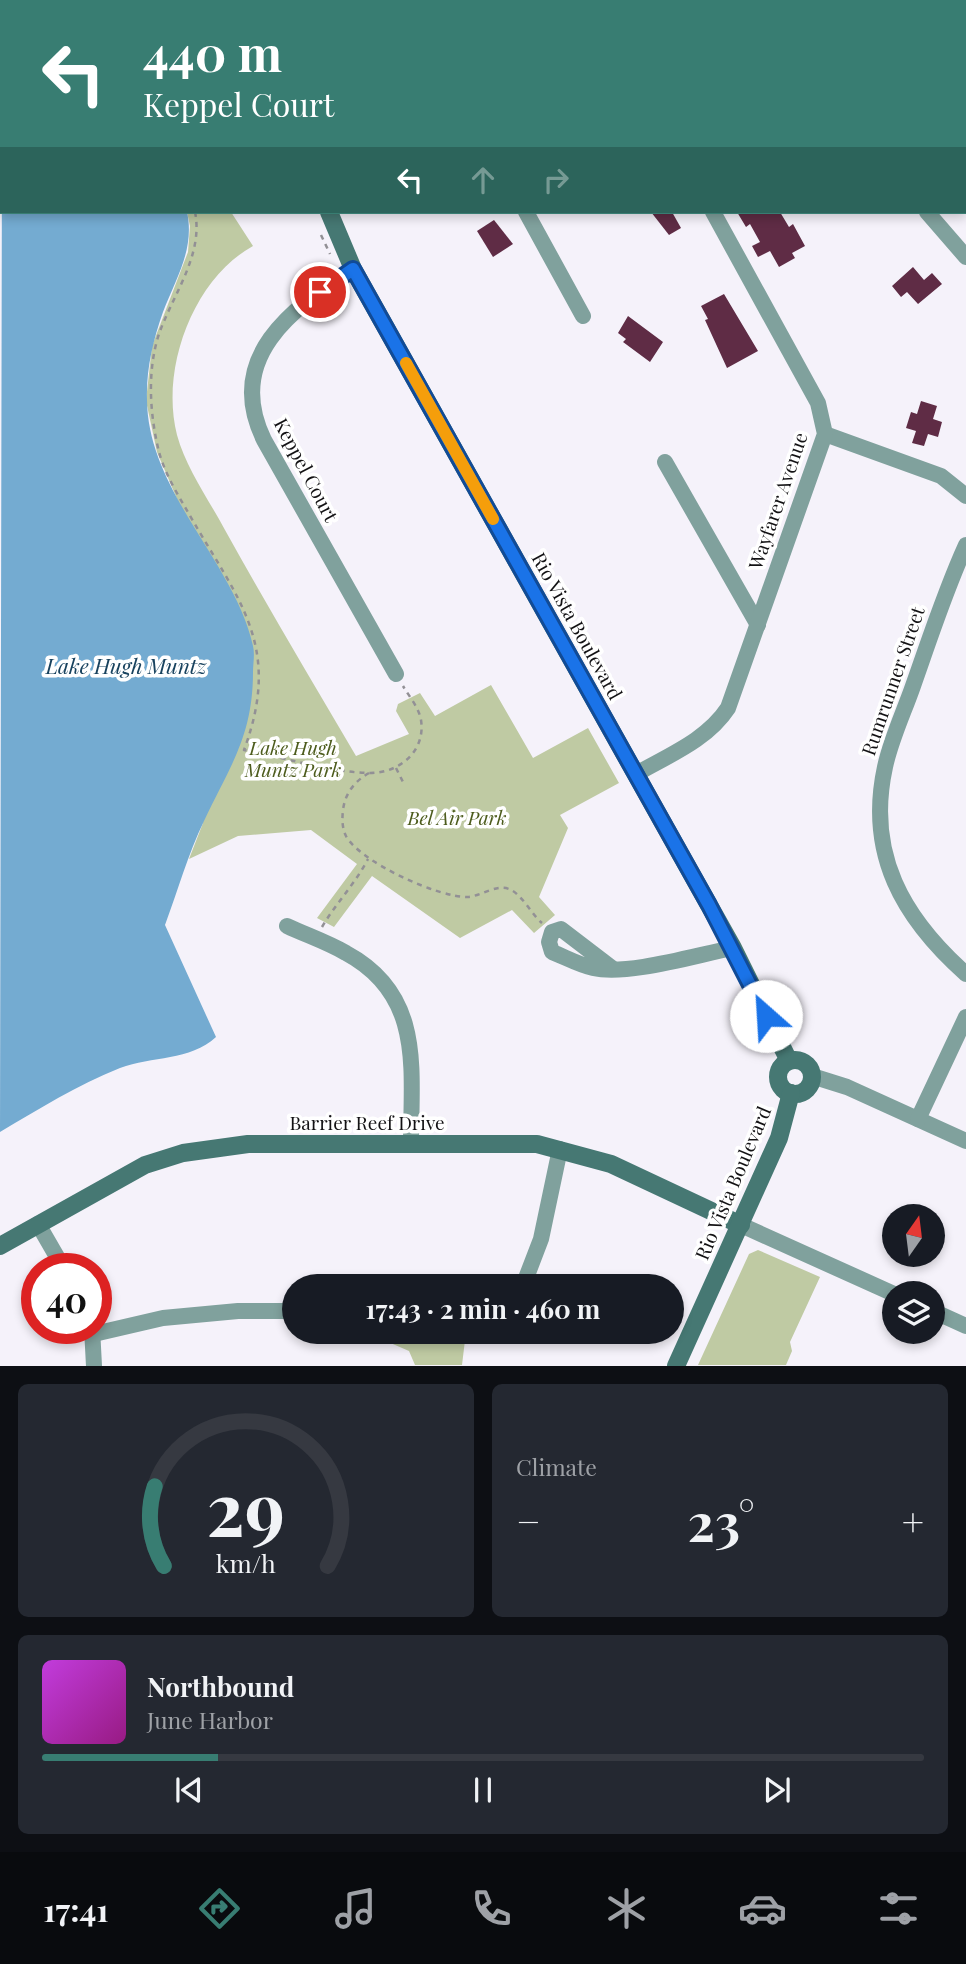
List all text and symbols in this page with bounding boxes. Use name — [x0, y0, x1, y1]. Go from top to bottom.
text: 440 m — [143, 19, 282, 84]
icon: left — [28, 28, 119, 119]
text: Keppel Court — [143, 82, 334, 125]
icon: left — [391, 161, 429, 199]
icon: ahead — [464, 161, 502, 199]
icon: right — [537, 161, 575, 199]
pin — [290, 262, 350, 322]
icon: arrive — [301, 273, 339, 311]
street label: Keppel Court — [269, 413, 345, 526]
street label: Wayfarer Avenue — [741, 429, 813, 574]
street label: Rio Vista Boulevard — [527, 547, 629, 704]
street label: Rumrunner Street — [854, 603, 930, 759]
water label: Lake Hugh Muntz — [45, 651, 207, 679]
park label: Lake Hugh Muntz Park — [244, 734, 342, 782]
park label: Bel Air Park — [407, 804, 507, 830]
position arrow — [729, 979, 803, 1053]
street label: Rio Vista Boulevard — [688, 1102, 776, 1263]
street label: Barrier Reef Drive — [289, 1109, 445, 1135]
north arrow — [882, 1204, 945, 1267]
map controls — [882, 1204, 945, 1344]
speed limit sign: 40 — [21, 1253, 112, 1344]
button: layers — [882, 1281, 945, 1344]
text: 17:43 · 2 min · 460 m — [366, 1291, 600, 1326]
text: Climate — [516, 1451, 597, 1482]
text: 29 — [207, 1458, 285, 1555]
text: 23° — [688, 1486, 755, 1555]
text: − — [516, 1495, 541, 1546]
text: + — [902, 1495, 924, 1546]
text: km/h — [216, 1546, 276, 1579]
text: Northbound — [147, 1669, 294, 1704]
text: June Harbor — [147, 1704, 273, 1735]
icon: previous — [170, 1771, 208, 1809]
icon: pause — [464, 1771, 502, 1809]
icon: next — [758, 1771, 796, 1809]
icon: directions — [195, 1884, 244, 1933]
icon: music — [331, 1884, 380, 1933]
icon: phone — [467, 1884, 516, 1933]
icon: climate — [602, 1884, 651, 1933]
icon: car — [738, 1884, 787, 1933]
icon: filters — [874, 1884, 923, 1933]
text: 17:41 — [43, 1887, 109, 1930]

